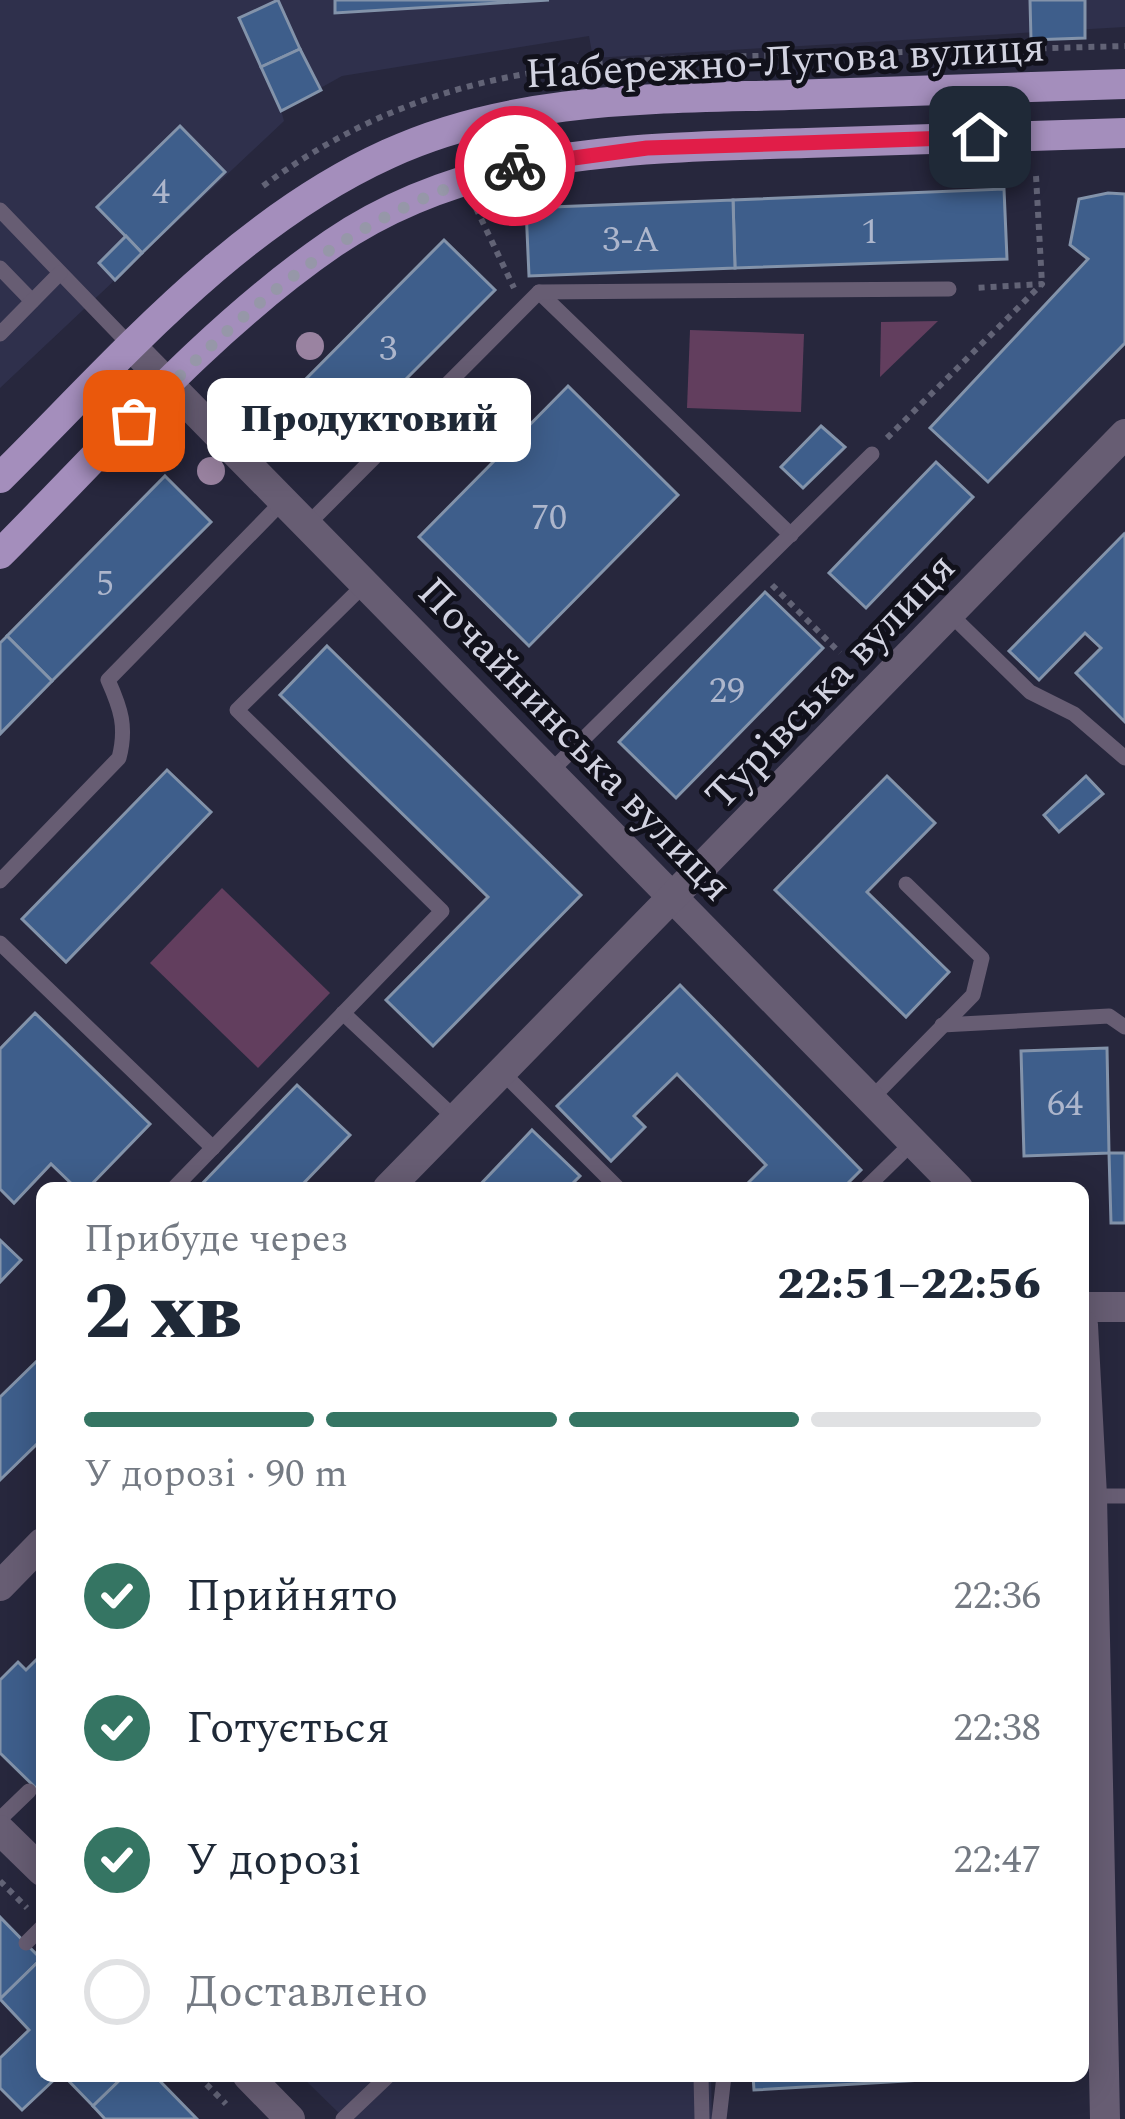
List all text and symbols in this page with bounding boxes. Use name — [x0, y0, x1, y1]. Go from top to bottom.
street label: Набережно-Лугова вулиця — [524, 16, 1046, 107]
pin — [929, 86, 1031, 188]
icon: home — [947, 104, 1013, 170]
courier — [455, 106, 575, 226]
icon: bike — [482, 133, 548, 199]
house number: 4 — [152, 165, 170, 220]
house number: 1 — [861, 205, 879, 260]
house number: 3-А — [602, 213, 660, 268]
house number: 3 — [379, 322, 397, 377]
pin — [83, 370, 185, 472]
callout: Продуктовий — [206, 379, 530, 463]
icon: bag — [101, 388, 167, 454]
text: Продуктовий — [240, 390, 498, 449]
house number: 70 — [531, 491, 567, 546]
street label: Турівська вулиця — [691, 538, 971, 825]
house number: 5 — [96, 557, 114, 612]
street label: Почайнинська вулиця — [402, 563, 746, 916]
house number: 29 — [709, 664, 745, 719]
house number: 64 — [1047, 1077, 1083, 1132]
text: Прибуде через — [84, 1210, 348, 1269]
text: 22:51–22:56 — [777, 1250, 1041, 1319]
text: 2 хв — [84, 1254, 241, 1373]
text: У дорозі · 90 m — [84, 1445, 348, 1504]
text: Прийнято — [186, 1562, 398, 1631]
icon: check — [84, 1563, 150, 1629]
text: 22:36 — [953, 1567, 1041, 1626]
text: Готується — [186, 1694, 390, 1763]
icon: check — [84, 1695, 150, 1761]
text: 22:38 — [953, 1699, 1041, 1758]
text: У дорозі — [186, 1826, 362, 1895]
icon: check — [84, 1827, 150, 1893]
text: 22:47 — [953, 1831, 1041, 1890]
text: Доставлено — [186, 1958, 428, 2027]

